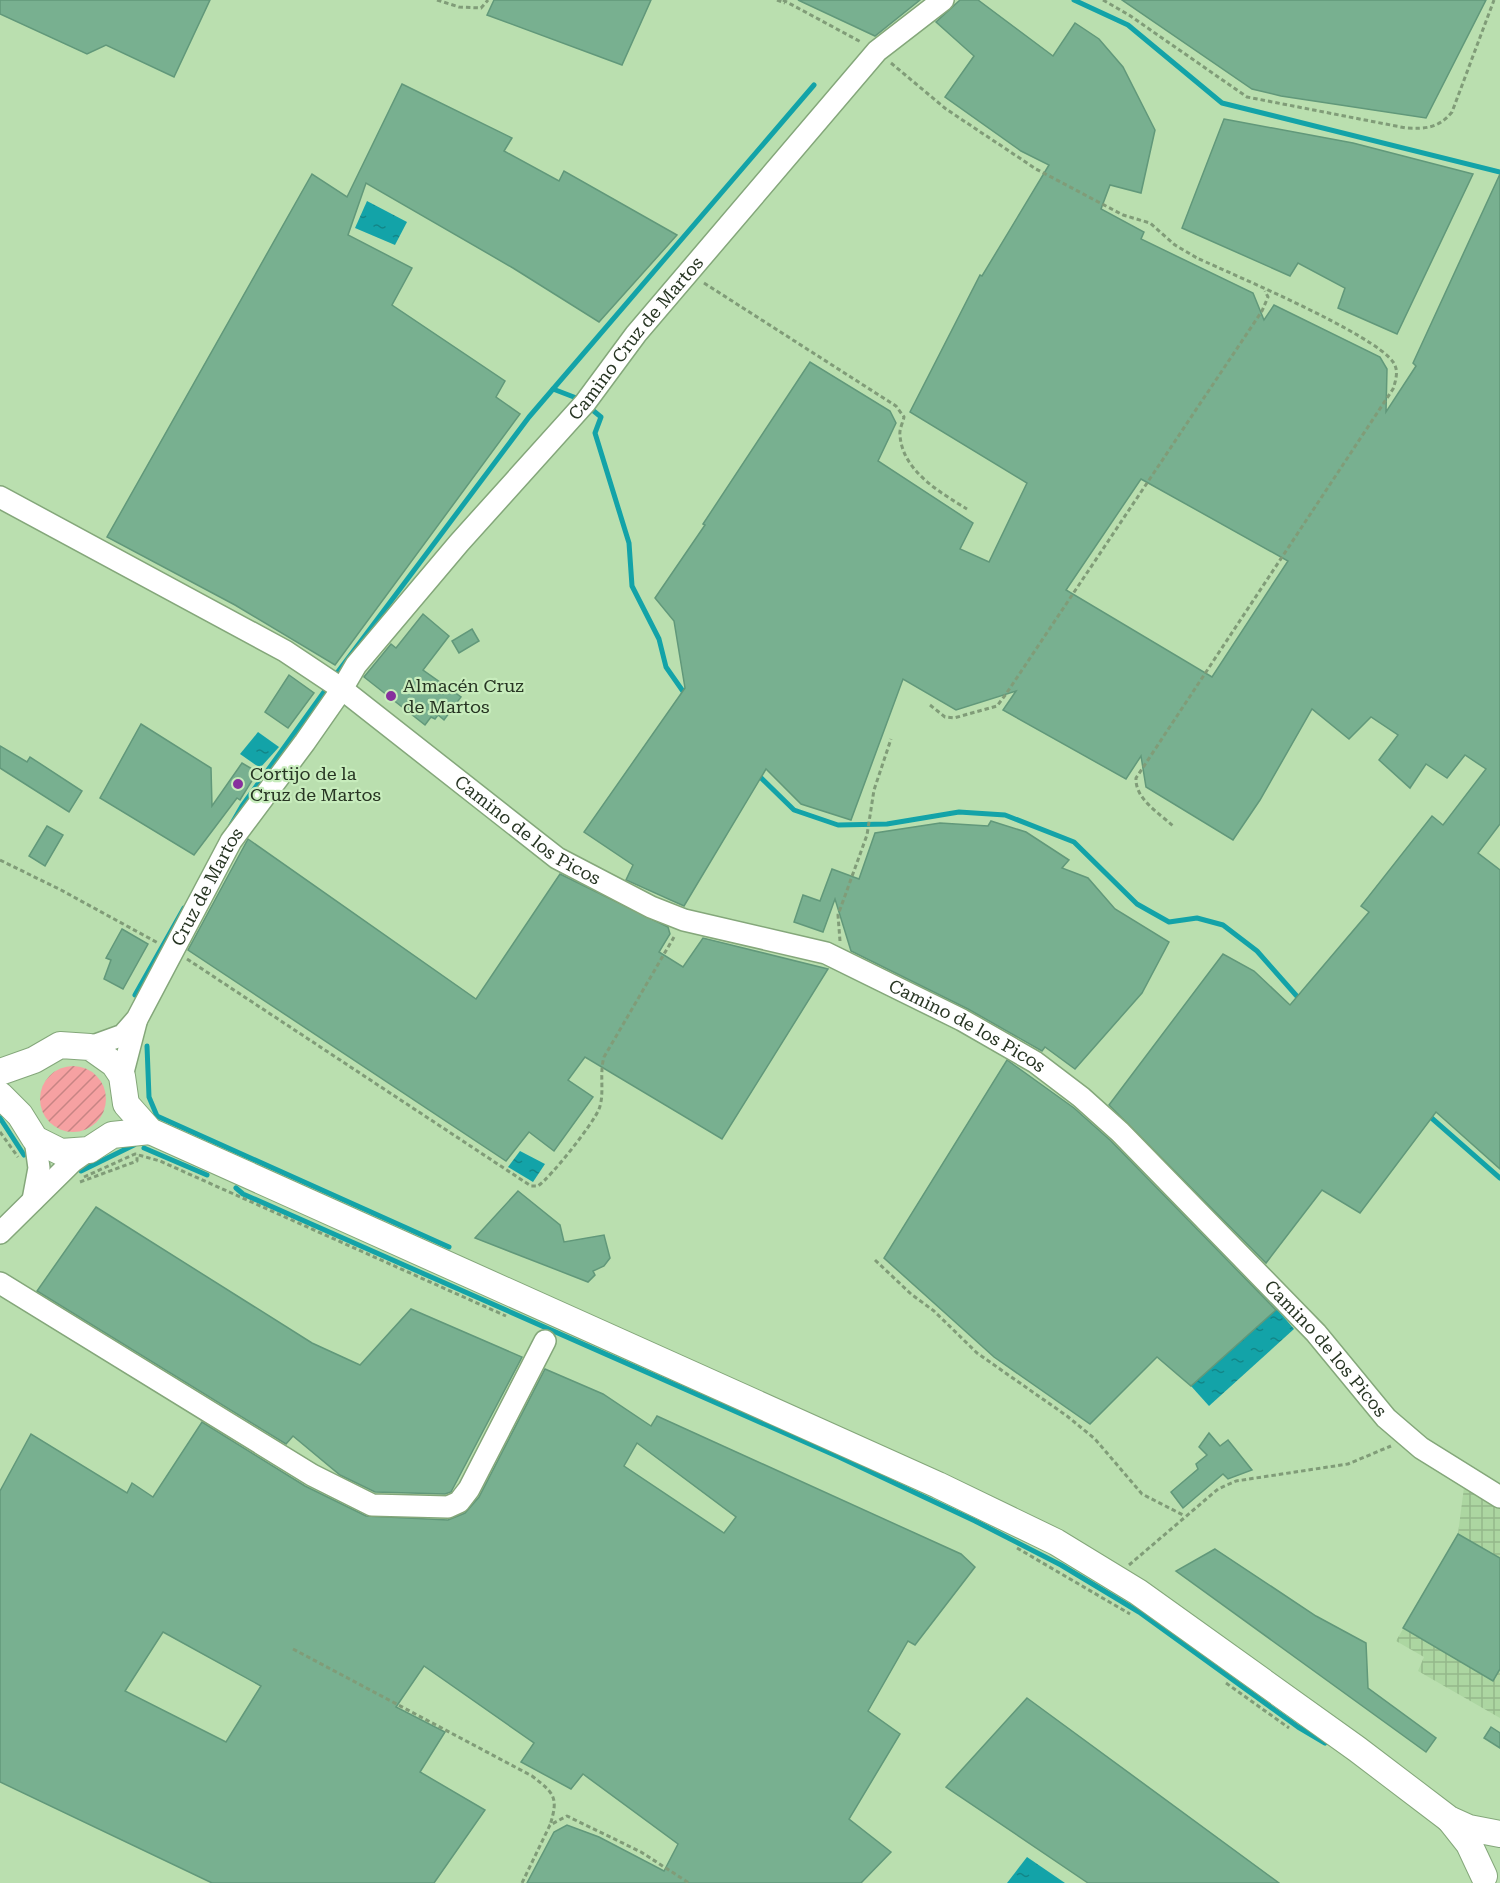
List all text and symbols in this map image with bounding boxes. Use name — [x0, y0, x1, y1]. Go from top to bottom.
street label: Camino Cruz de Martos — [564, 252, 707, 424]
place label: Almacén Cruz de Martos — [403, 675, 524, 717]
marker: Almacén Cruz de Martos — [384, 689, 398, 703]
place label: Cortijo de la Cruz de Martos — [250, 763, 381, 805]
street label: Camino de los Picos — [451, 771, 604, 889]
marker: Cortijo de la Cruz de Martos — [231, 777, 245, 791]
street label: Cruz de Martos — [166, 823, 247, 949]
street label: Camino de los Picos — [886, 975, 1050, 1076]
street label: Camino de los Picos — [1260, 1276, 1392, 1421]

